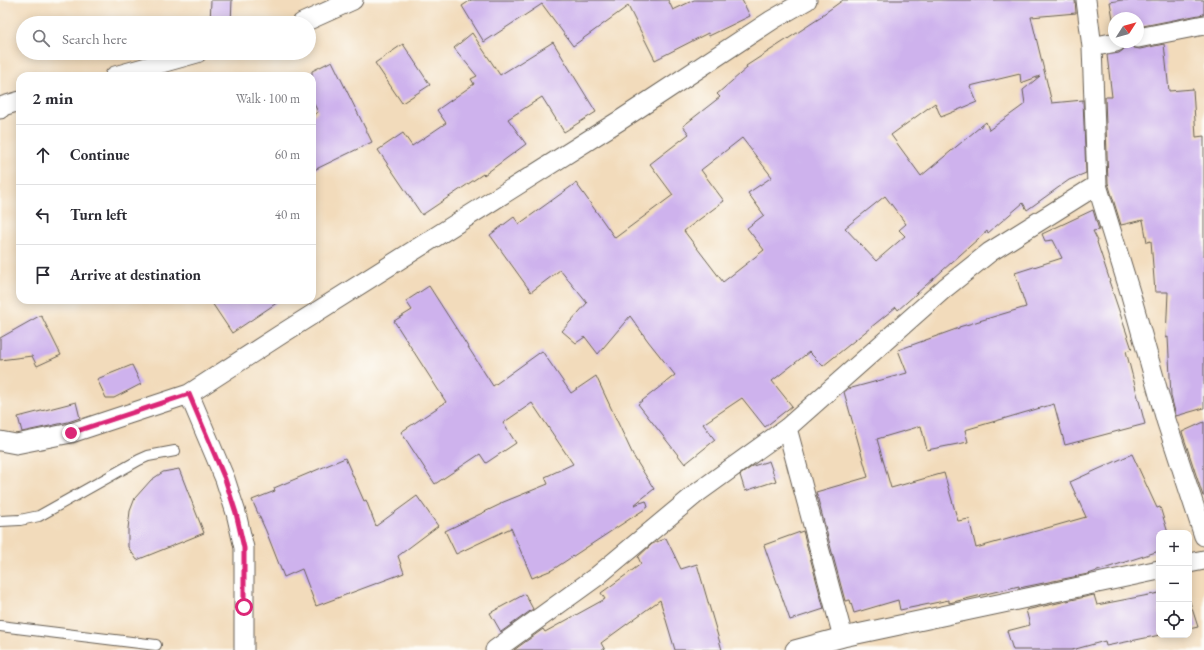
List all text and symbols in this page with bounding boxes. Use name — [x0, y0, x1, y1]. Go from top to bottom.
north arrow — [1108, 12, 1144, 48]
search box — [16, 16, 316, 60]
icon: search — [30, 27, 52, 49]
text: Search here — [62, 29, 127, 48]
text: 2 min — [32, 87, 73, 109]
text: Walk · 100 m — [236, 90, 300, 107]
icon: ahead — [32, 144, 54, 166]
text: Continue — [70, 145, 130, 164]
text: 60 m — [275, 146, 300, 163]
icon: left — [32, 204, 54, 226]
text: Turn left — [70, 205, 127, 224]
text: 40 m — [275, 206, 300, 223]
icon: arrive — [32, 264, 54, 286]
text: Arrive at destination — [70, 265, 201, 284]
route end — [62, 424, 80, 442]
map controls — [1156, 530, 1192, 638]
button: + — [1156, 530, 1192, 566]
button: − — [1156, 566, 1192, 602]
route start — [235, 598, 253, 616]
button: locate — [1156, 602, 1192, 638]

